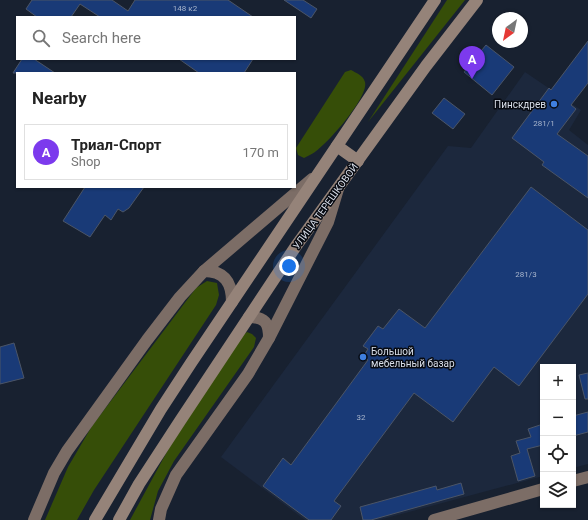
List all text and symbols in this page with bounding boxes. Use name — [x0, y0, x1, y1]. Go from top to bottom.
house number: 148 к2 — [173, 4, 198, 13]
north arrow — [492, 12, 528, 48]
search box — [16, 16, 296, 60]
icon: search — [30, 27, 52, 49]
text: Search here — [62, 29, 141, 47]
pin: A — [459, 46, 485, 79]
text: Nearby — [32, 88, 87, 108]
place label: Пинскдрев — [494, 99, 546, 110]
marker: Пинскдрев — [549, 99, 559, 109]
house number: 281/1 — [533, 119, 555, 128]
text: Триал-Спорт — [71, 136, 161, 154]
text: A — [42, 145, 50, 160]
text: 170 m — [242, 145, 279, 160]
text: Shop — [71, 154, 101, 169]
street label: УЛИЦА ТЕРЕШКОВОЙ — [290, 161, 360, 251]
your location — [279, 256, 299, 276]
house number: 281/3 — [515, 270, 537, 279]
place label: Большой мебельный базар — [371, 346, 455, 369]
marker: Большой мебельный базар — [358, 352, 368, 362]
map controls — [540, 364, 576, 508]
button: + — [540, 364, 576, 400]
button: − — [540, 400, 576, 436]
house number: 32 — [357, 413, 366, 422]
button: locate — [540, 436, 576, 472]
button: layers — [540, 472, 576, 508]

